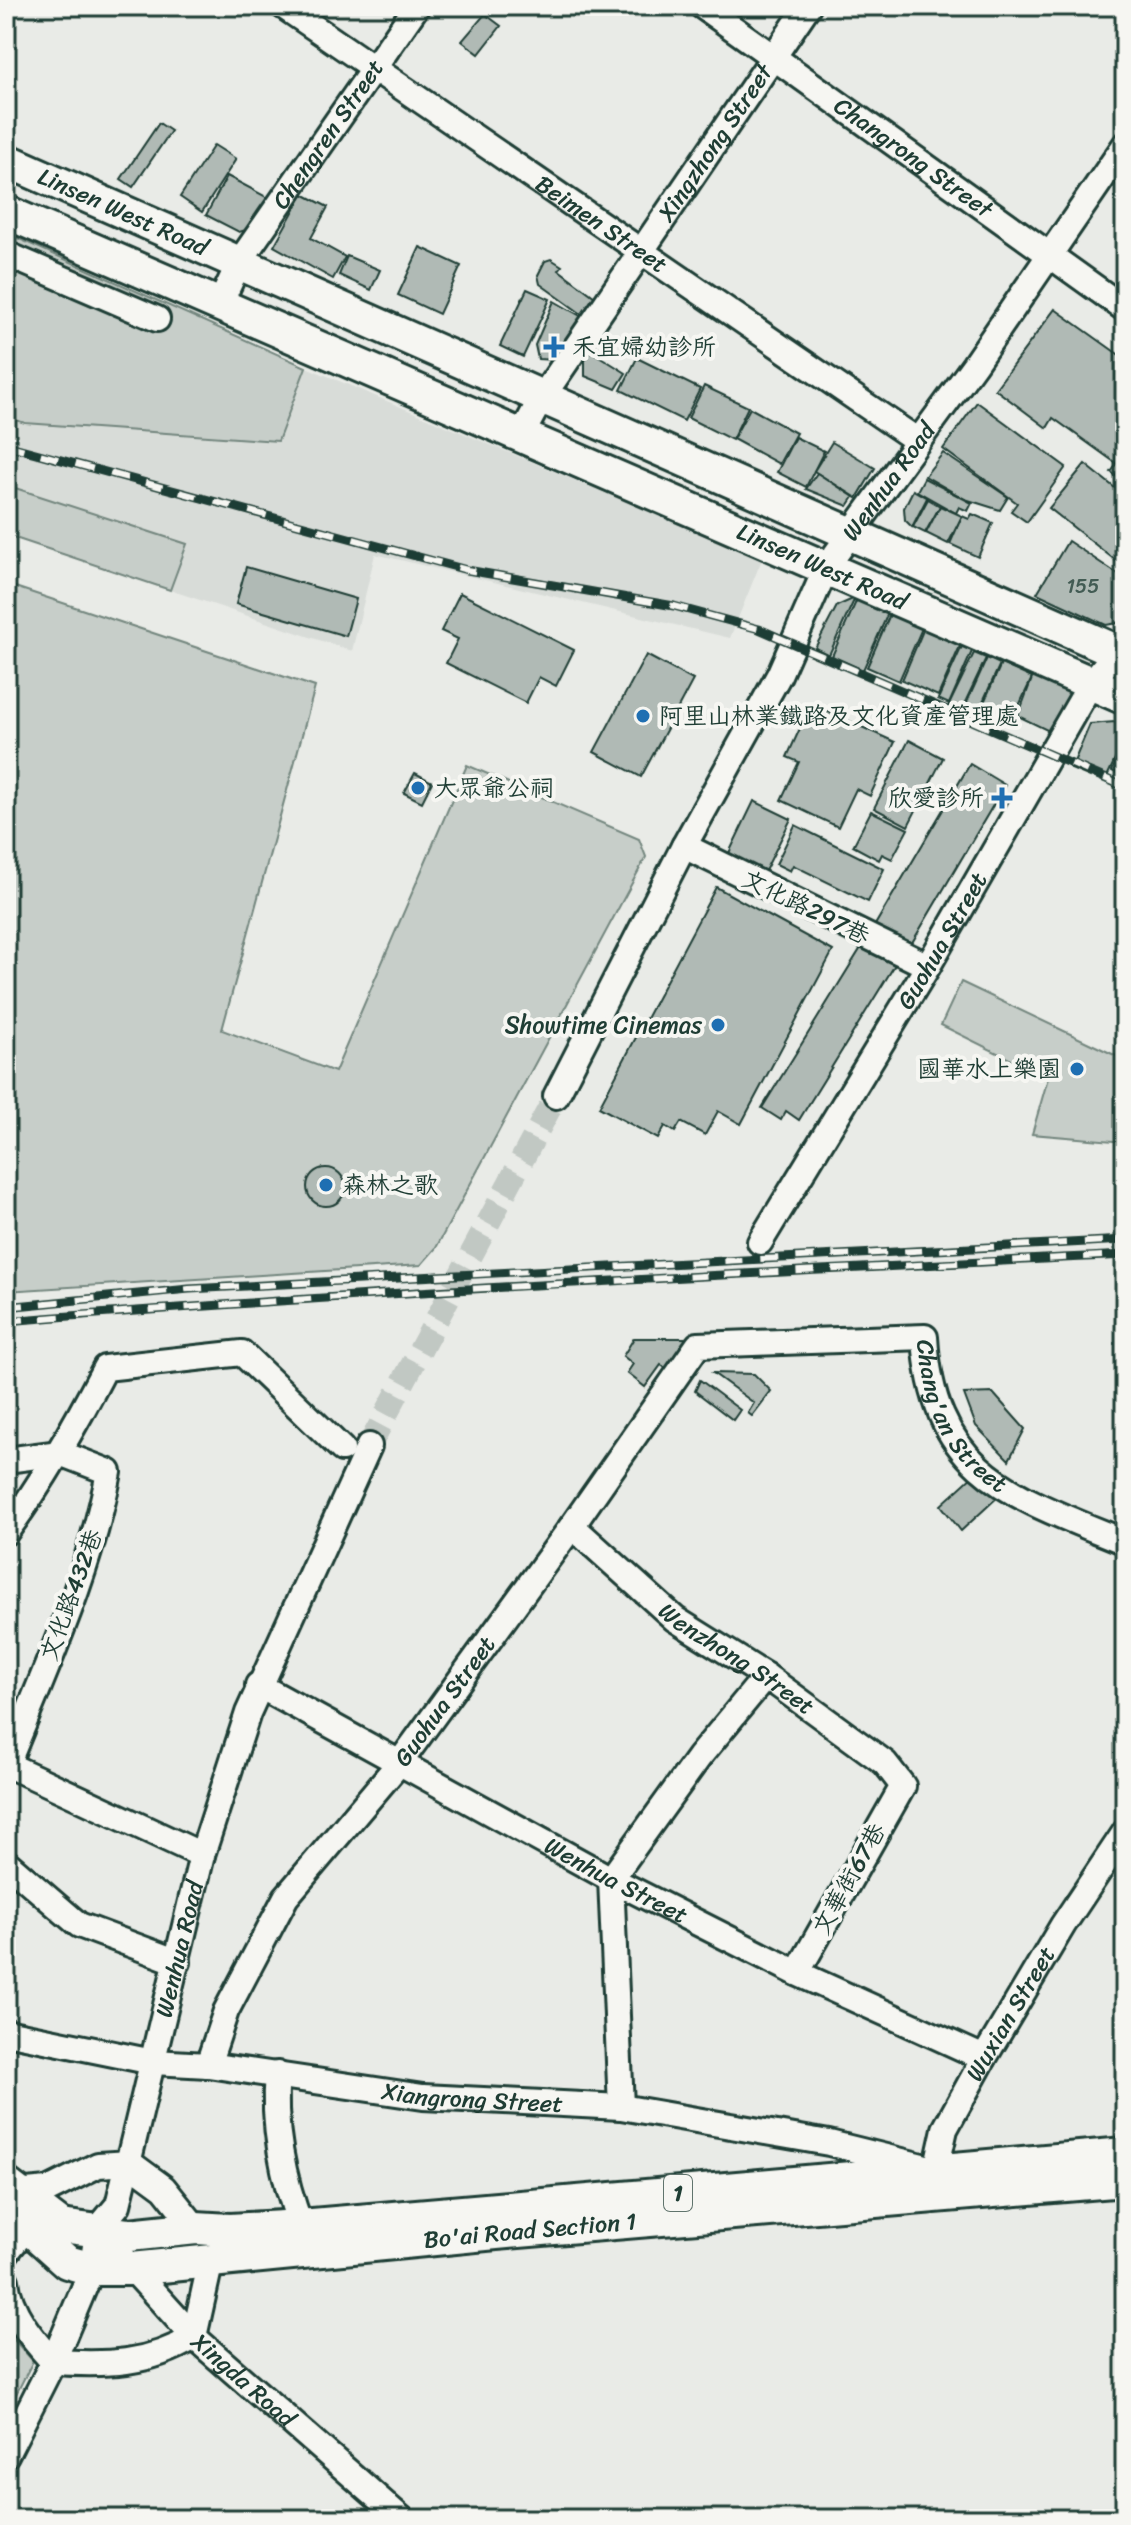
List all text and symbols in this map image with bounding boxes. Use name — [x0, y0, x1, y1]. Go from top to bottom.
street label: Chengren Street — [261, 50, 395, 218]
street label: Xingzhong Street — [646, 54, 785, 231]
street label: Changrong Street — [825, 86, 1003, 230]
street label: Linsen West Road — [31, 156, 216, 268]
street label: Beimen Street — [526, 164, 676, 285]
place label: 禾宜婦幼診所 — [572, 326, 716, 368]
marker: 禾宜婦幼診所 — [543, 336, 565, 358]
street label: Wenhua Road — [831, 411, 948, 550]
street label: Linsen West Road — [730, 511, 916, 623]
house number: 155 — [1066, 569, 1100, 604]
place label: 阿里山林業鐵路及文化資產管理處 — [659, 695, 1019, 737]
marker: 阿里山林業鐵路及文化資產管理處 — [634, 707, 652, 725]
place label: 大眾爺公祠 — [434, 767, 554, 809]
place label: 欣愛診所 — [888, 777, 984, 819]
marker: 大眾爺公祠 — [409, 779, 427, 797]
marker: 欣愛診所 — [991, 787, 1013, 809]
street label: 文化路297巷 — [735, 858, 877, 956]
street label: Guohua Street — [885, 864, 999, 1018]
place label: Showtime Cinemas — [505, 1004, 703, 1046]
marker: Showtime Cinemas — [709, 1016, 727, 1034]
place label: 國華水上樂園 — [917, 1048, 1061, 1090]
marker: 國華水上樂園 — [1068, 1060, 1086, 1078]
place label: 森林之歌 — [342, 1164, 438, 1206]
marker: 森林之歌 — [317, 1176, 335, 1194]
street label: Chang'an Street — [904, 1338, 1016, 1504]
street label: 文化路432巷 — [28, 1523, 114, 1667]
street label: Wenzhong Street — [648, 1592, 824, 1726]
street label: Guohua Street — [382, 1627, 507, 1776]
street label: 文華街67巷 — [801, 1815, 897, 1943]
street label: Wenhua Street — [536, 1825, 695, 1936]
street label: Wenhua Road — [143, 1874, 217, 2022]
street label: Wuxian Street — [954, 1938, 1067, 2089]
street label: Xiangrong Street — [378, 2070, 564, 2125]
road number: 1 — [664, 2175, 692, 2211]
street label: Bo'ai Road Section 1 — [422, 2200, 638, 2261]
street label: Xingda Road — [181, 2321, 307, 2440]

